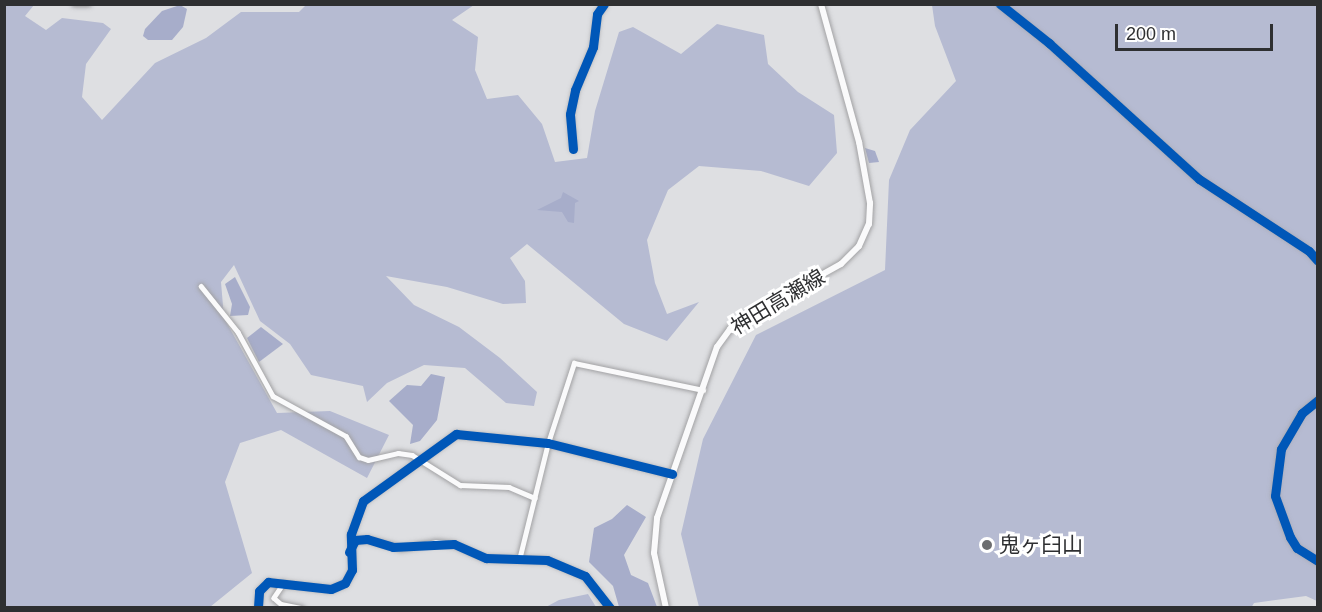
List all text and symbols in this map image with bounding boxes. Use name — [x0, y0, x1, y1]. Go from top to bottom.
scale bar — [1118, 12, 1276, 50]
text: 200 m — [1126, 24, 1176, 44]
street label: 神田高瀬線 — [727, 264, 829, 340]
place label: 鬼ヶ臼山 — [999, 532, 1083, 558]
marker: 鬼ヶ臼山 — [980, 538, 994, 552]

